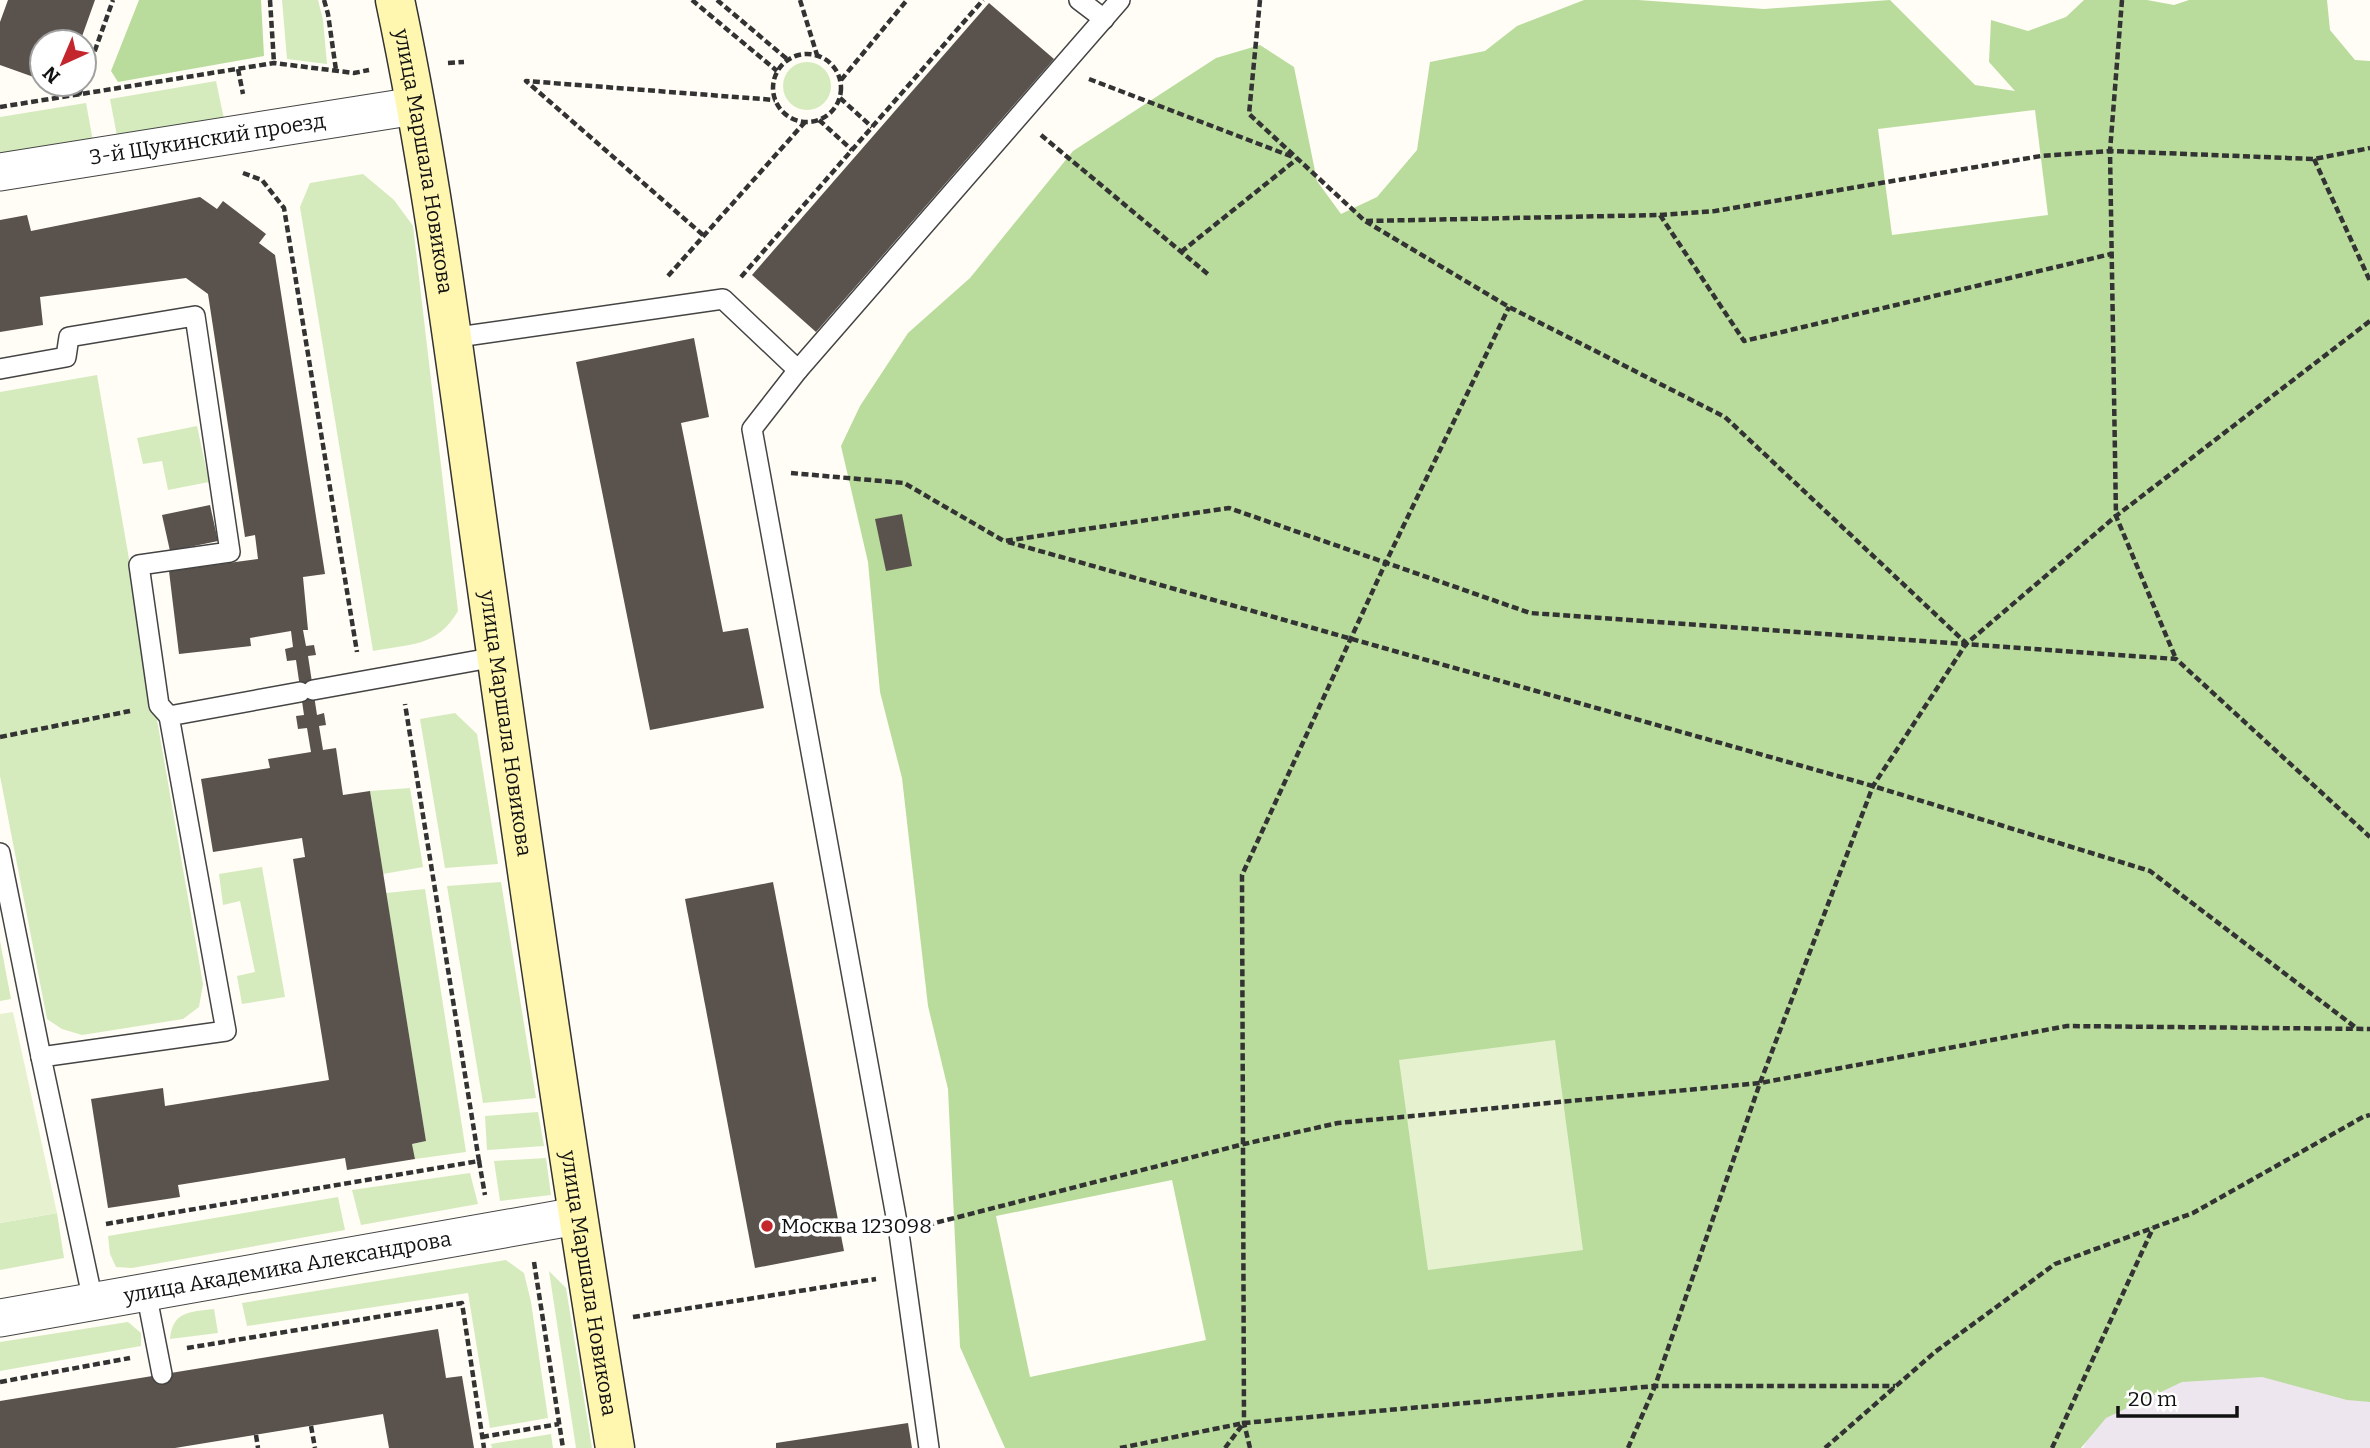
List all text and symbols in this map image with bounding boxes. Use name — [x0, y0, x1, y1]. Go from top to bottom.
street label: улица Маршала Новикова — [388, 26, 459, 296]
north arrow — [28, 28, 98, 98]
text: N — [38, 61, 65, 88]
street label: 3-й Щукинский проезд — [88, 107, 327, 171]
street label: улица Маршала Новикова — [474, 588, 538, 859]
street label: улица Маршала Новикова — [555, 1148, 623, 1418]
place label: Москва 123098 — [781, 1213, 932, 1239]
marker: Москва 123098 — [759, 1218, 775, 1234]
street label: улица Академика Александрова — [121, 1225, 454, 1309]
scale bar — [2118, 1374, 2237, 1418]
text: 20 m — [2128, 1386, 2177, 1412]

